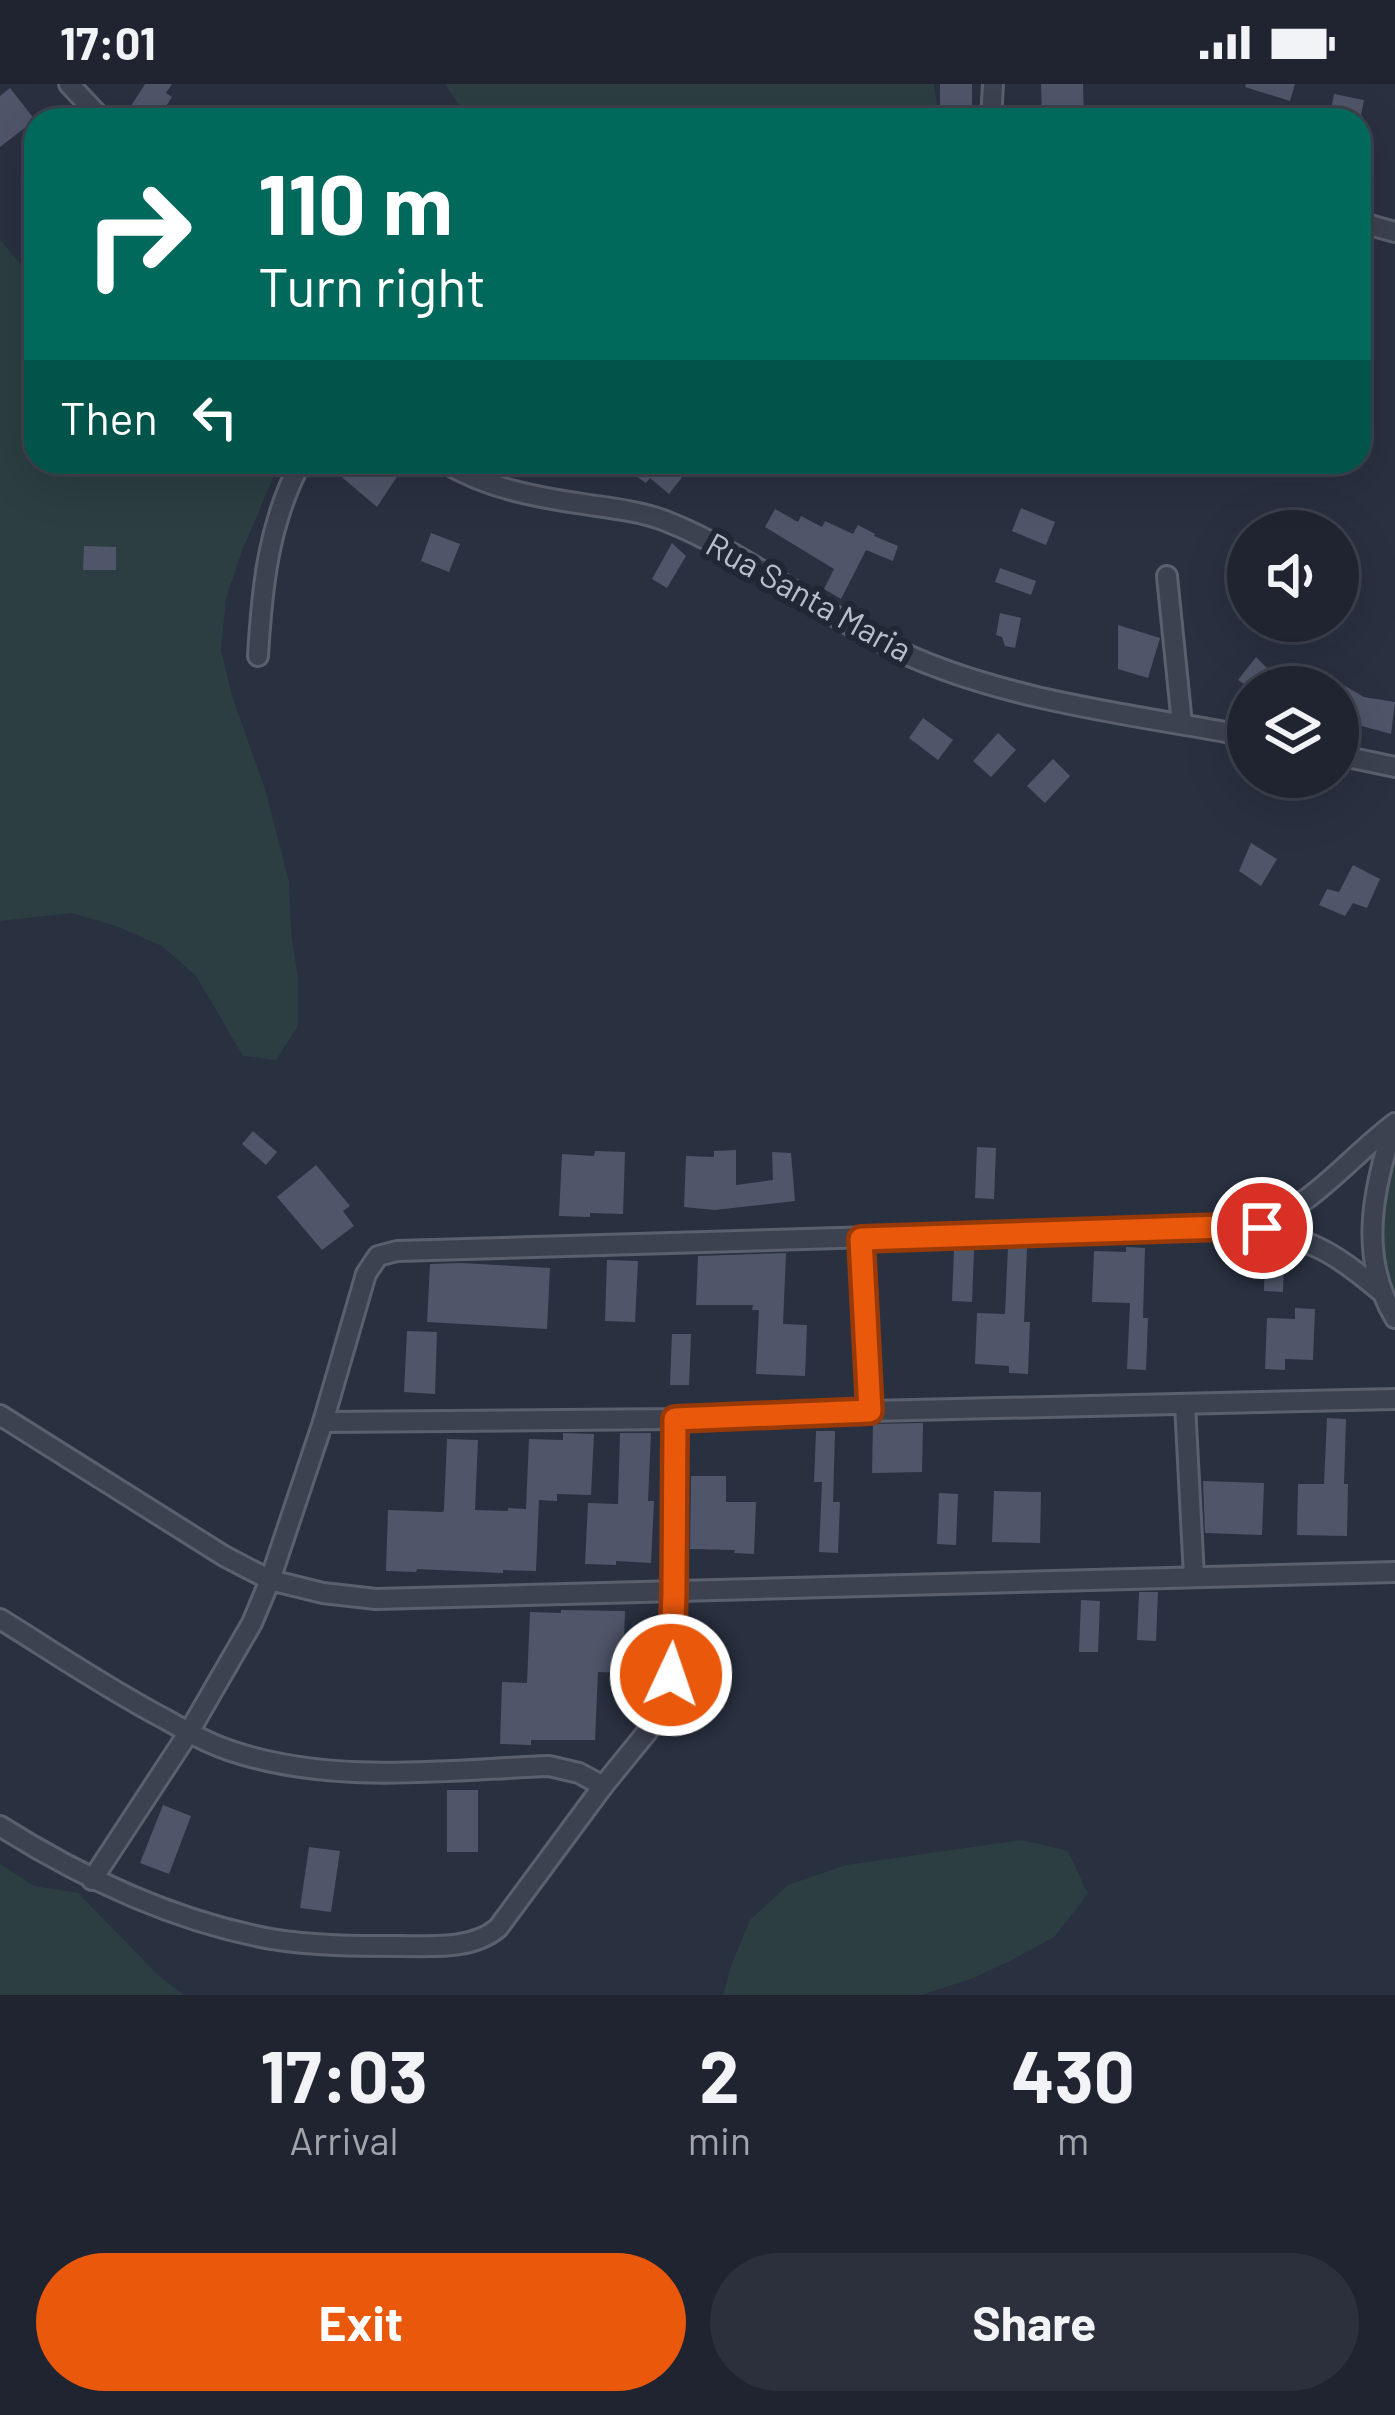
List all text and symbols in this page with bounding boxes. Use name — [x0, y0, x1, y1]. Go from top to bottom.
text: 17:01 — [60, 15, 156, 69]
text: 110 m — [258, 151, 453, 252]
icon: right — [60, 156, 216, 312]
text: Turn right — [258, 253, 486, 318]
icon: left — [182, 384, 248, 450]
text: Then — [60, 390, 158, 444]
map controls — [1227, 510, 1359, 798]
button: sound — [1227, 510, 1359, 642]
street label: Rua Santa Maria — [700, 523, 919, 669]
button: layers — [1227, 666, 1359, 798]
pin — [1211, 1177, 1313, 1279]
icon: arrive — [1229, 1195, 1295, 1261]
position arrow — [608, 1612, 734, 1738]
text: 17:03 — [260, 2031, 428, 2117]
text: 2 — [699, 2031, 740, 2117]
text: 430 — [1011, 2031, 1135, 2117]
text: Arrival — [289, 2116, 398, 2163]
text: min — [688, 2116, 751, 2163]
text: m — [1057, 2116, 1089, 2163]
button: Exit — [36, 2253, 686, 2391]
button: Share — [710, 2253, 1359, 2391]

